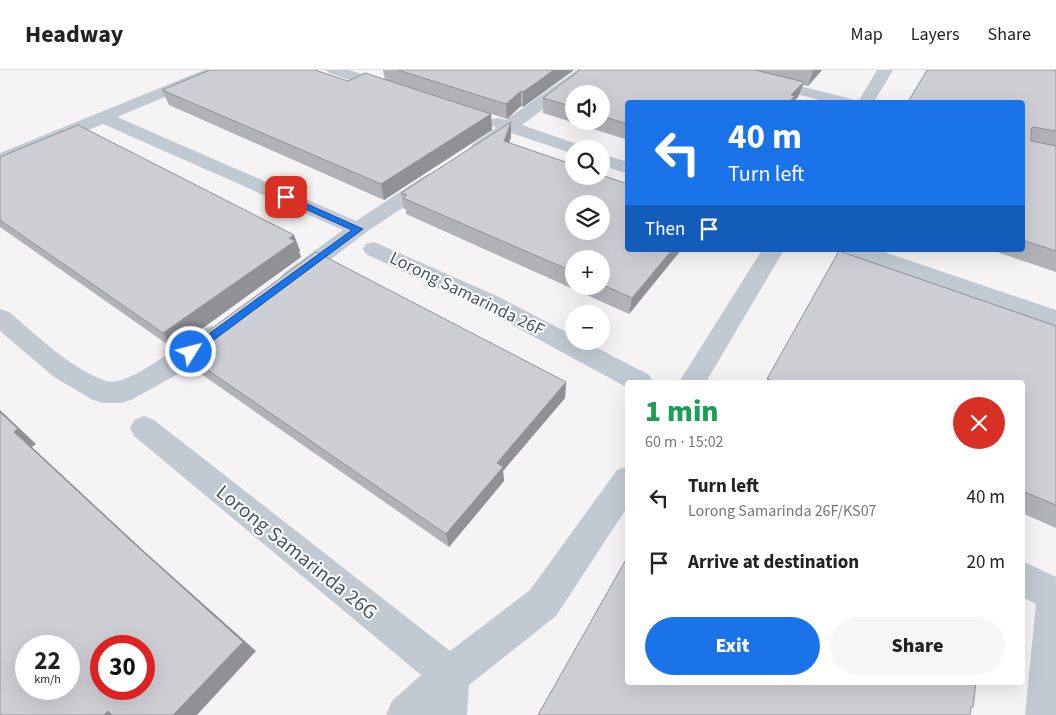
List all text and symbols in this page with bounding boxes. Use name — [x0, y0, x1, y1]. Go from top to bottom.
text: Headway — [25, 17, 123, 52]
text: Map — [851, 22, 883, 47]
text: Layers — [911, 22, 960, 47]
text: Share — [988, 22, 1031, 47]
map controls — [565, 85, 610, 350]
button: sound — [565, 85, 610, 130]
text: 40 m — [728, 112, 802, 162]
icon: left — [645, 120, 710, 185]
button: search — [565, 140, 610, 185]
text: Turn left — [728, 158, 804, 190]
pin — [265, 176, 307, 218]
icon: arrive — [272, 183, 300, 211]
button: layers — [565, 195, 610, 240]
icon: arrive — [695, 215, 723, 243]
text: Then — [645, 216, 685, 243]
street label: Lorong Samarinda 26F — [385, 246, 549, 342]
button: + — [565, 250, 610, 295]
button: − — [565, 305, 610, 350]
position arrow — [164, 325, 216, 377]
text: 1 min — [645, 390, 719, 433]
button: close — [953, 397, 1005, 449]
text: 60 m · 15:02 — [645, 431, 724, 453]
text: Turn left — [688, 473, 759, 500]
street label: Lorong Samarinda 26G — [210, 477, 384, 627]
icon: left — [645, 484, 673, 512]
text: 40 m — [967, 484, 1005, 511]
text: Lorong Samarinda 26F/KS07 — [688, 500, 877, 522]
icon: arrive — [645, 549, 673, 577]
text: Arrive at destination — [688, 549, 859, 576]
text: 20 m — [967, 549, 1005, 576]
button: Exit — [645, 617, 820, 675]
button: Share — [830, 617, 1005, 675]
speed limit sign: 30 — [90, 635, 155, 700]
text: 22 — [34, 643, 61, 679]
text: km/h — [34, 671, 61, 688]

